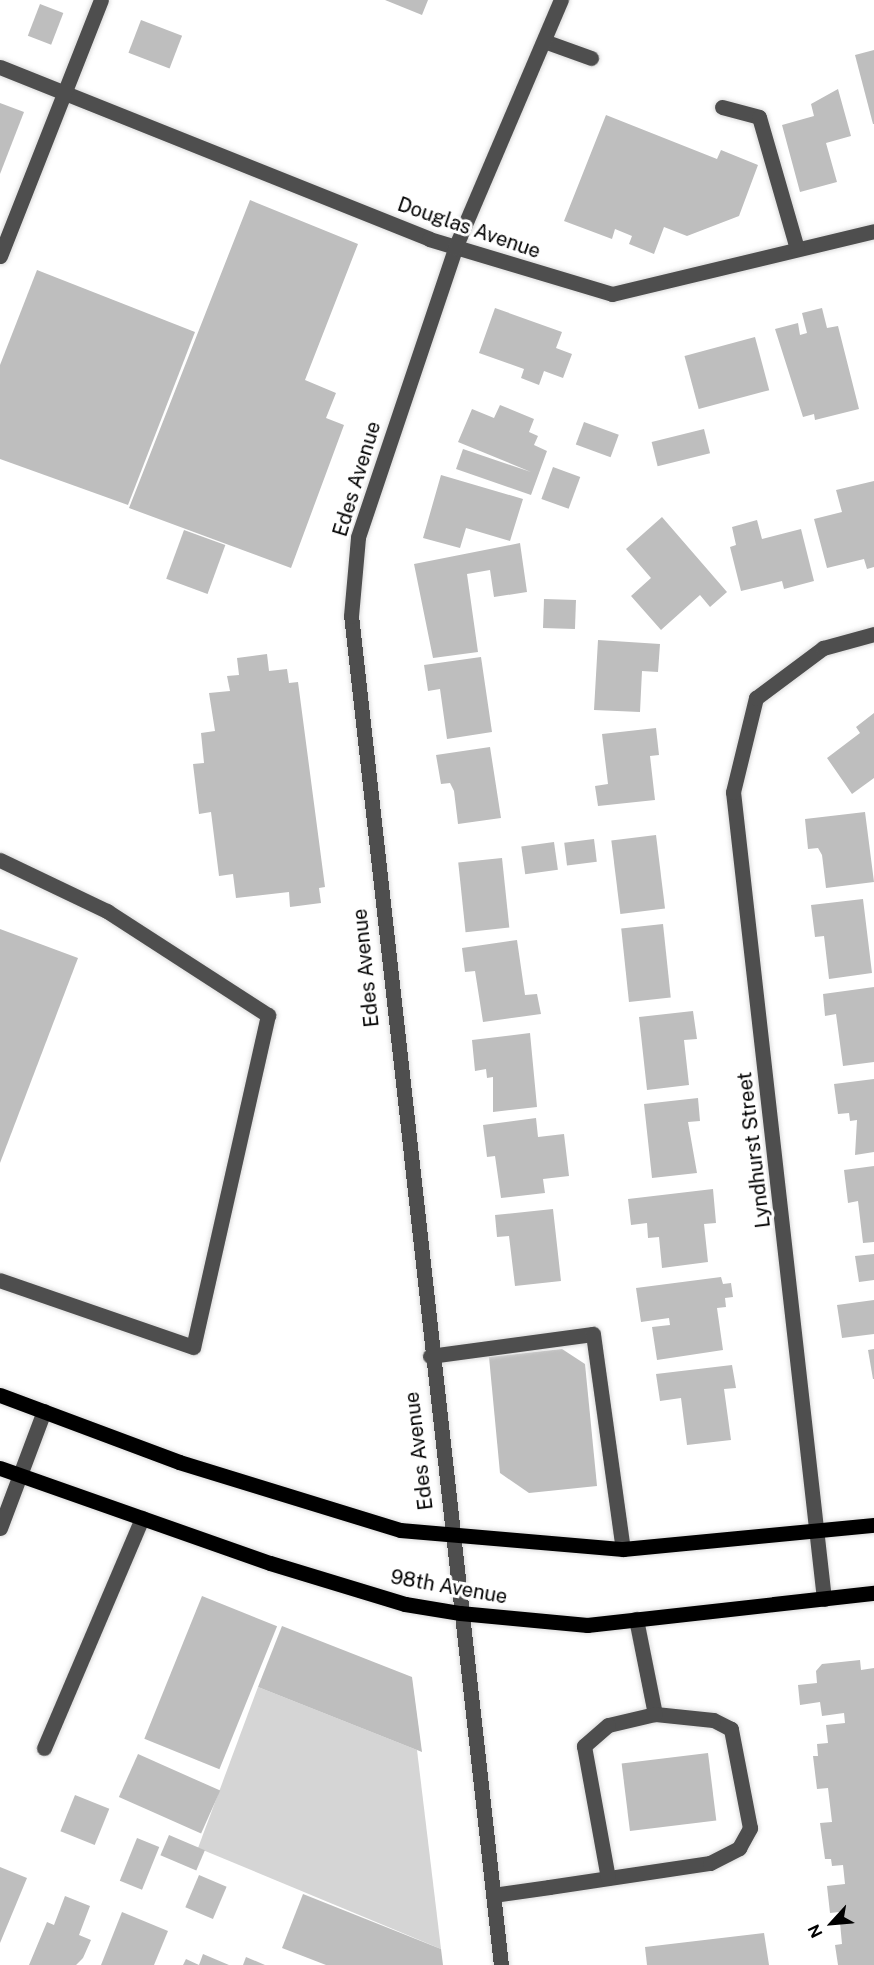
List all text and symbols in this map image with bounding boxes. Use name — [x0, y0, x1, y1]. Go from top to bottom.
street label: Douglas Avenue — [394, 192, 544, 264]
street label: Edes Avenue — [328, 419, 386, 539]
street label: Edes Avenue — [348, 908, 384, 1028]
street label: Lyndhurst Street — [733, 1071, 775, 1229]
street label: Edes Avenue — [400, 1390, 438, 1512]
street label: 98th Avenue — [389, 1565, 509, 1609]
north arrow — [802, 1893, 862, 1953]
text: N — [804, 1921, 827, 1941]

